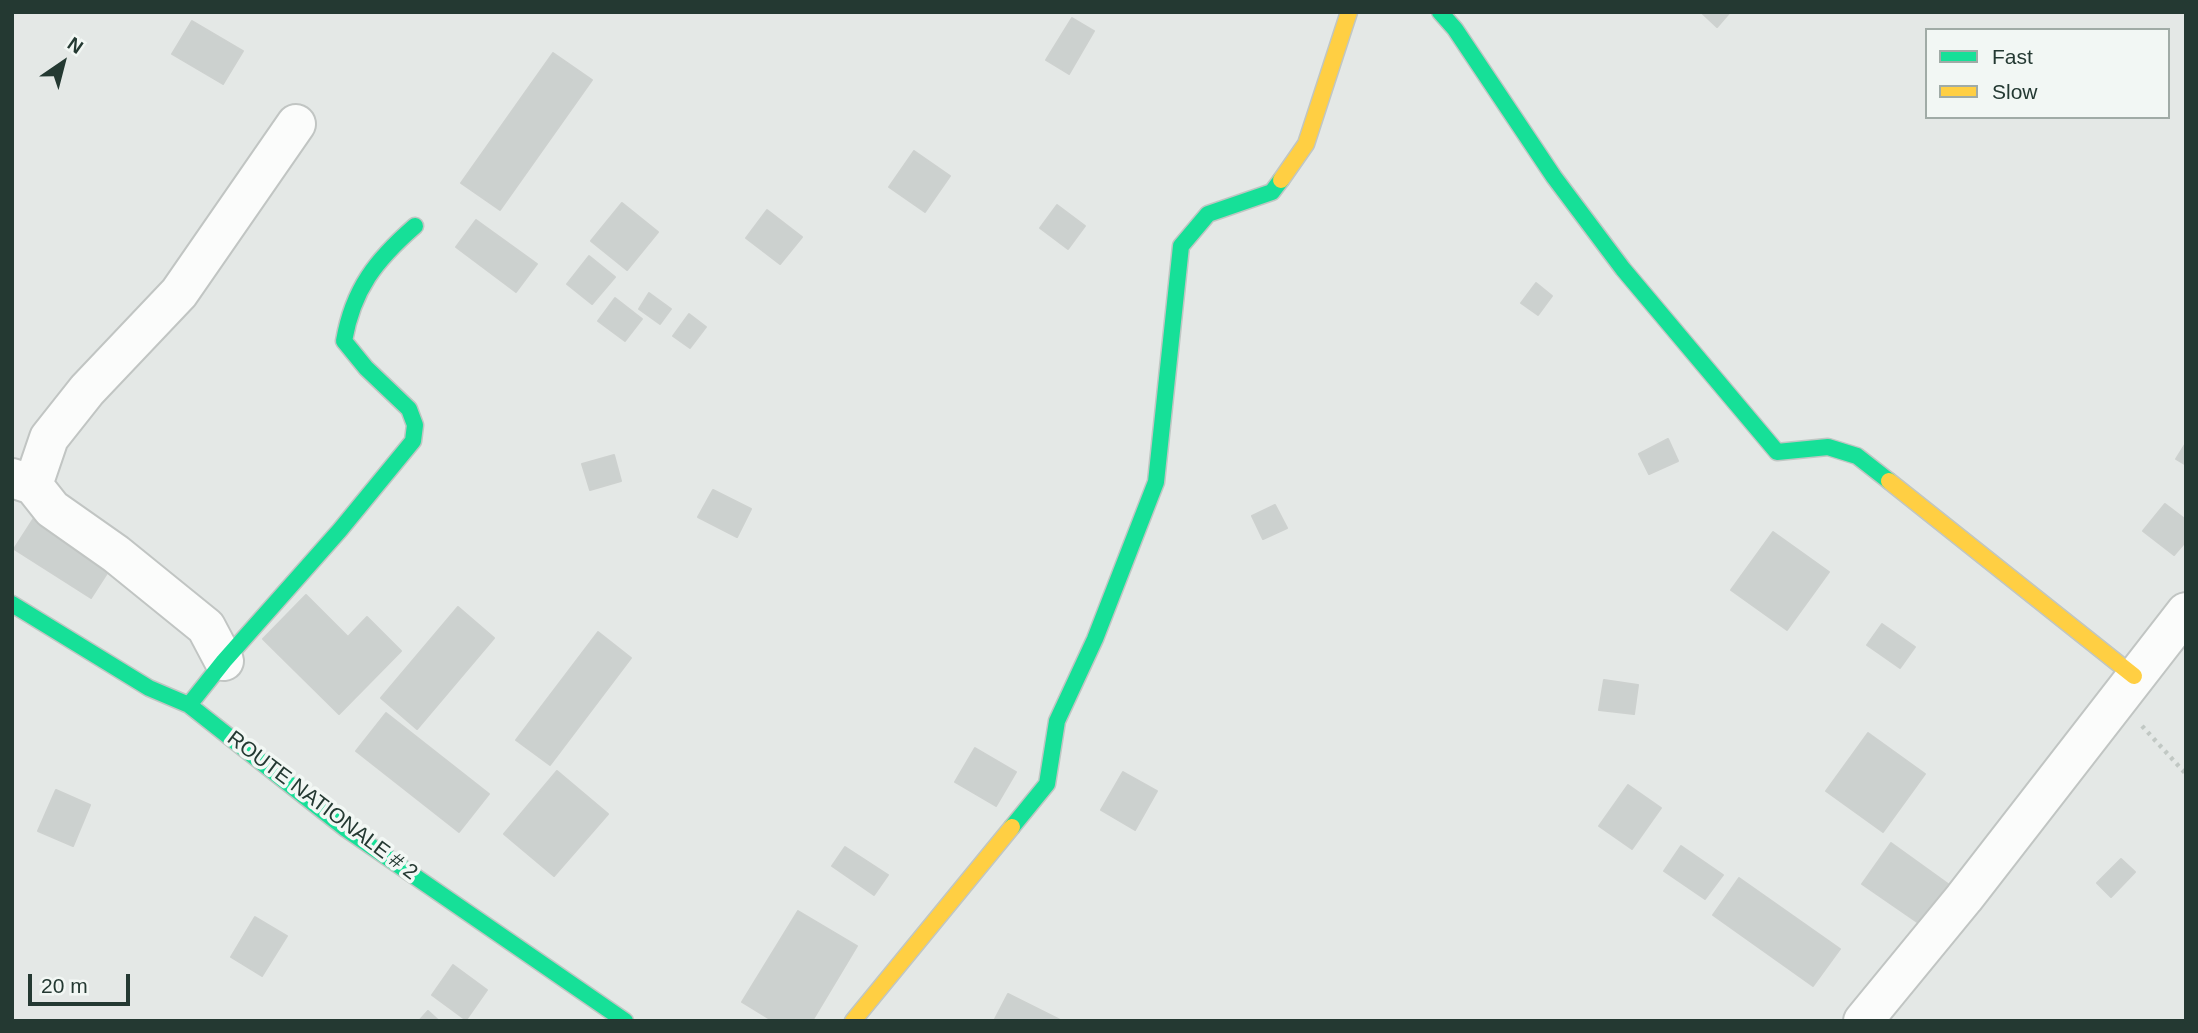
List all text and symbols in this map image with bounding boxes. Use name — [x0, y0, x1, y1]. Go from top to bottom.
north arrow — [28, 28, 98, 98]
legend — [1925, 28, 2170, 119]
text: N — [64, 33, 87, 58]
text: Fast — [1992, 45, 2033, 68]
text: Slow — [1992, 80, 2038, 103]
street label: ROUTE NATIONALE # 2 — [222, 726, 422, 886]
scale bar — [32, 960, 133, 1004]
text: 20 m — [41, 974, 88, 997]

